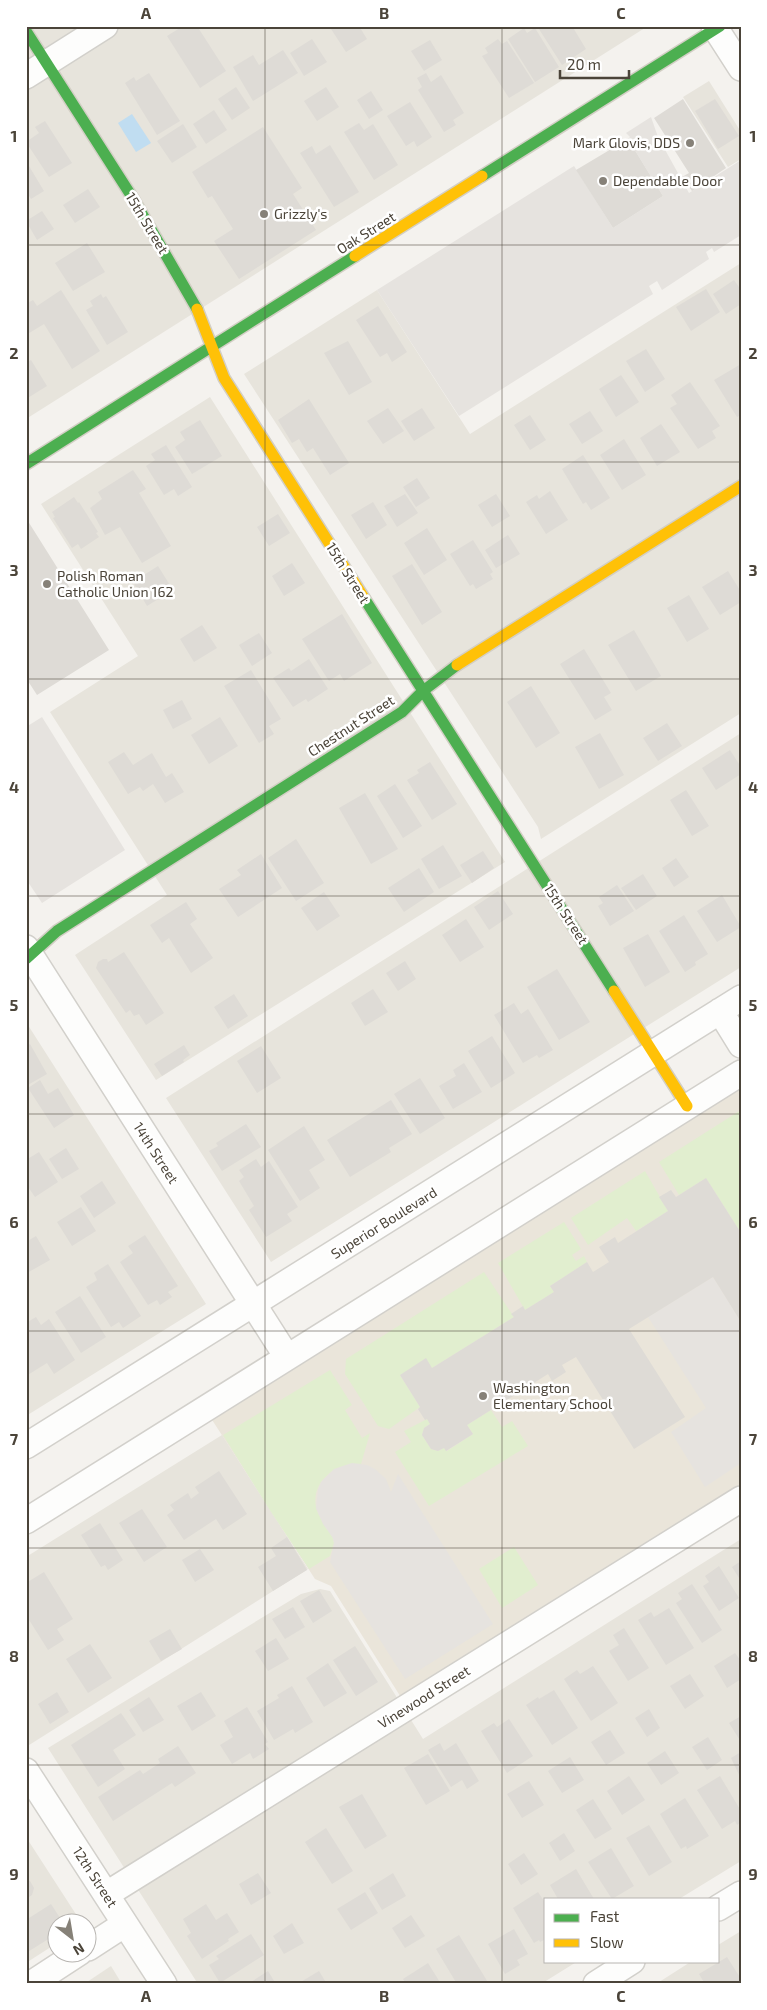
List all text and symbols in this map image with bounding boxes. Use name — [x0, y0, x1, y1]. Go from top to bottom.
text: A — [141, 3, 152, 22]
text: B — [379, 3, 389, 22]
text: C — [616, 3, 626, 22]
scale bar — [560, 48, 628, 80]
text: 20 m — [567, 55, 601, 73]
text: 1 — [11, 126, 17, 145]
text: 1 — [750, 126, 756, 145]
place label: Mark Glovis, DDS — [573, 134, 680, 151]
marker: Mark Glovis, DDS — [684, 137, 696, 149]
place label: Dependable Door — [613, 172, 723, 189]
marker: Dependable Door — [597, 175, 609, 187]
street label: 15th Street — [122, 189, 172, 257]
place label: Grizzly's — [274, 205, 327, 222]
marker: Grizzly's — [258, 208, 270, 220]
street label: Oak Street — [333, 208, 398, 257]
text: 2 — [9, 343, 19, 362]
text: 2 — [748, 343, 758, 362]
street label: 15th Street — [323, 539, 374, 606]
text: 3 — [9, 560, 19, 579]
text: 3 — [748, 560, 758, 579]
place label: Polish Roman Catholic Union 162 — [57, 567, 173, 600]
marker: Polish Roman Catholic Union 162 — [41, 578, 53, 590]
street label: Chestnut Street — [304, 691, 397, 760]
text: 4 — [9, 777, 19, 796]
text: 4 — [748, 777, 758, 796]
street label: 15th Street — [541, 880, 592, 947]
text: 5 — [10, 995, 19, 1014]
text: 5 — [749, 995, 758, 1014]
street label: 14th Street — [130, 1119, 183, 1187]
street label: Superior Boulevard — [328, 1183, 440, 1262]
text: 6 — [9, 1212, 19, 1231]
text: 6 — [748, 1212, 758, 1231]
place label: Washington Elementary School — [493, 1379, 613, 1412]
marker: Washington Elementary School — [477, 1390, 489, 1402]
text: 7 — [10, 1429, 19, 1448]
text: 7 — [749, 1429, 758, 1448]
text: 8 — [9, 1646, 19, 1665]
text: 8 — [748, 1646, 758, 1665]
street label: Vinewood Street — [375, 1662, 473, 1732]
street label: 12th Street — [70, 1843, 121, 1910]
text: 9 — [9, 1864, 19, 1883]
text: 9 — [748, 1864, 758, 1883]
legend — [544, 1898, 720, 1962]
text: Fast — [590, 1907, 620, 1925]
north arrow — [48, 1912, 98, 1962]
text: Slow — [590, 1933, 624, 1951]
text: N — [70, 1940, 88, 1959]
text: A — [141, 1986, 152, 2005]
text: B — [379, 1986, 389, 2005]
text: C — [616, 1986, 626, 2005]

